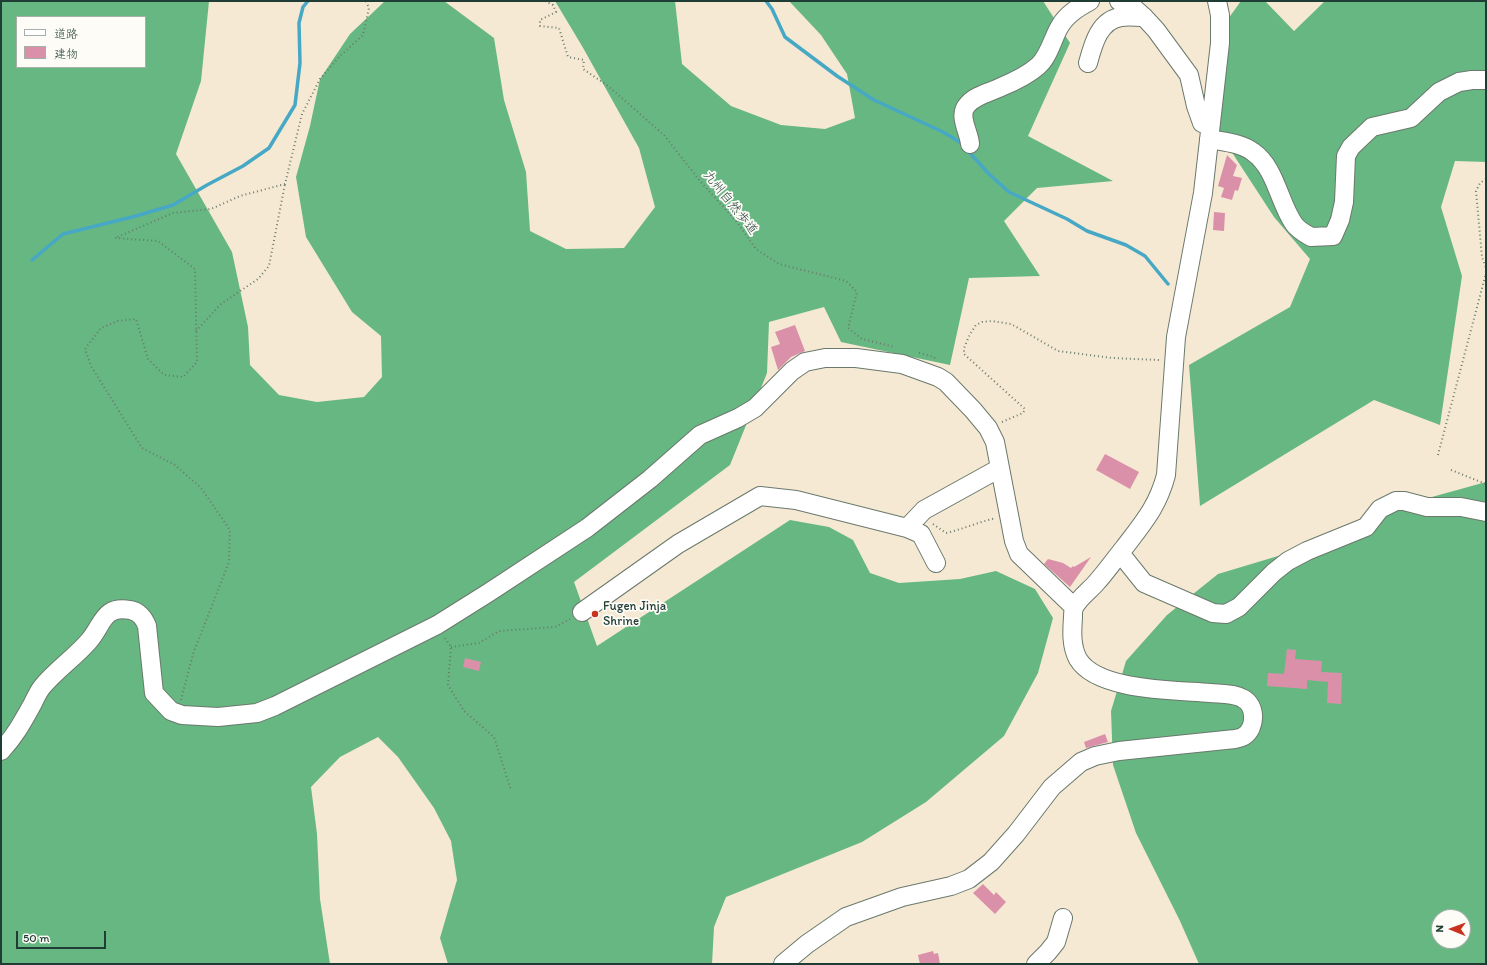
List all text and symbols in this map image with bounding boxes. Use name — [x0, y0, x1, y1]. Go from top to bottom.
legend — [16, 16, 146, 68]
text: 道路 — [54, 27, 78, 41]
text: 建物 — [54, 47, 78, 61]
street label: 九州自然歩道 — [699, 168, 761, 238]
place label: Fugen Jinja Shrine — [603, 599, 666, 630]
marker: Fugen Jinja Shrine — [590, 609, 600, 619]
north arrow — [1431, 909, 1471, 949]
scale bar — [18, 923, 108, 949]
text: N — [1433, 925, 1446, 933]
text: 50 m — [23, 931, 49, 945]

